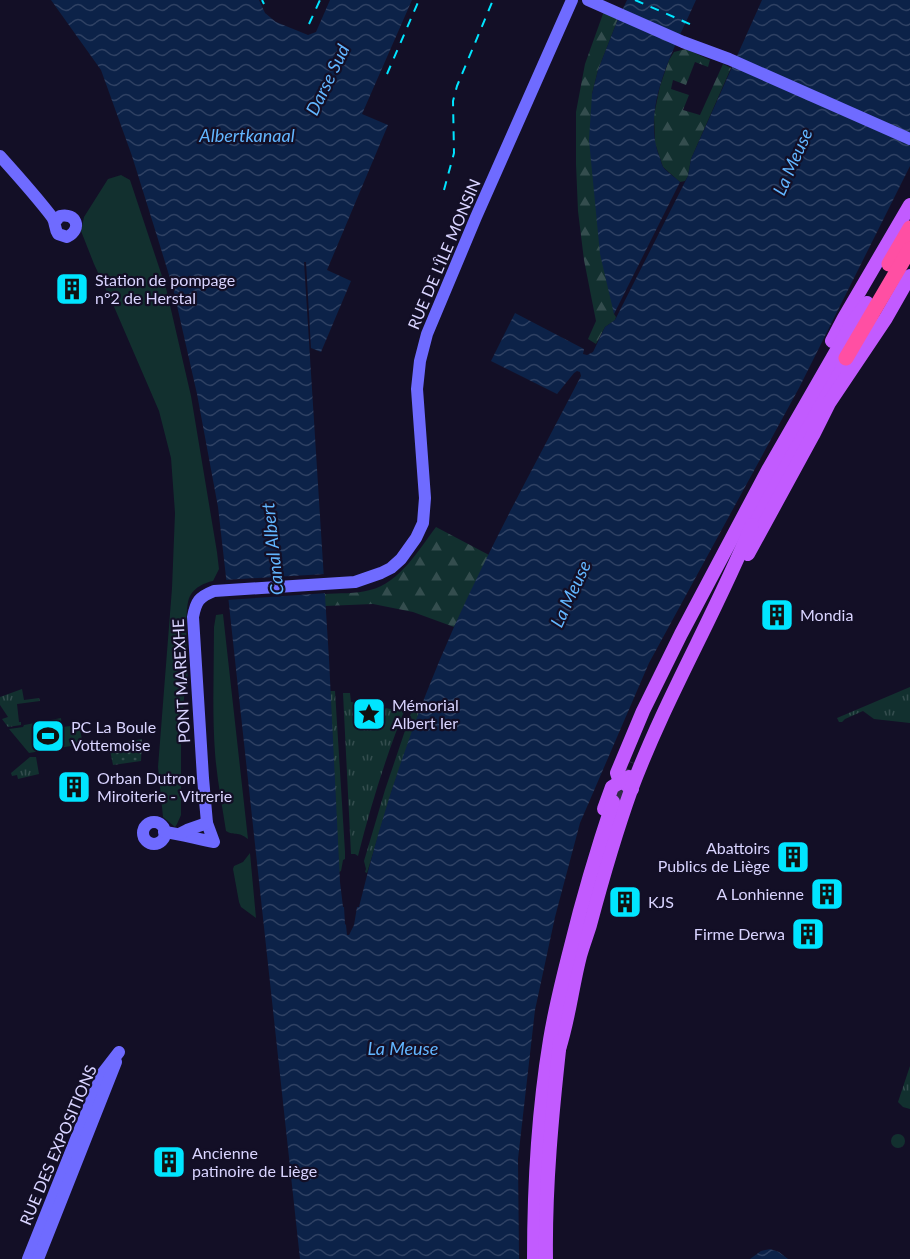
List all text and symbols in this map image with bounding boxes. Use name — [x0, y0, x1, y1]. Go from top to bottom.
water label: Darse Sud — [301, 40, 354, 119]
water label: Albertkanaal — [198, 124, 295, 146]
water label: La Meuse — [768, 125, 817, 198]
street label: RUE DE L'ÎLE MONSIN — [403, 176, 484, 332]
place label: Station de pompage n°2 de Herstal — [95, 270, 235, 307]
building icon: Station de pompage n°2 de Herstal — [54, 271, 90, 307]
water label: Canal Albert — [256, 501, 288, 596]
water label: La Meuse — [545, 557, 595, 630]
building icon: Mondia — [759, 597, 795, 633]
place label: Mondia — [800, 605, 853, 624]
street label: PONT MAREXHE — [168, 618, 193, 744]
place label: Mémorial Albert Ier — [392, 695, 459, 732]
place icon: Mémorial Albert Ier — [351, 696, 387, 732]
place label: PC La Boule Vottemoise — [71, 717, 156, 754]
sports icon: PC La Boule Vottemoise — [30, 718, 66, 754]
place label: Orban Dutron Miroiterie - Vitrerie — [97, 768, 232, 805]
building icon: Orban Dutron Miroiterie - Vitrerie — [56, 769, 92, 805]
place label: Abattoirs Publics de Liège — [658, 838, 770, 875]
building icon: Abattoirs Publics de Liège — [775, 839, 811, 875]
building icon: A Lonhienne — [809, 876, 845, 912]
building icon: KJS — [607, 884, 643, 920]
place label: A Lonhienne — [716, 884, 804, 903]
place label: KJS — [648, 892, 674, 911]
building icon: Firme Derwa — [790, 916, 826, 952]
place label: Firme Derwa — [694, 924, 785, 943]
water label: La Meuse — [368, 1037, 438, 1059]
street label: RUE DES EXPOSITIONS — [15, 1062, 100, 1228]
place label: Ancienne patinoire de Liège — [192, 1143, 317, 1180]
building icon: Ancienne patinoire de Liège — [151, 1144, 187, 1180]

